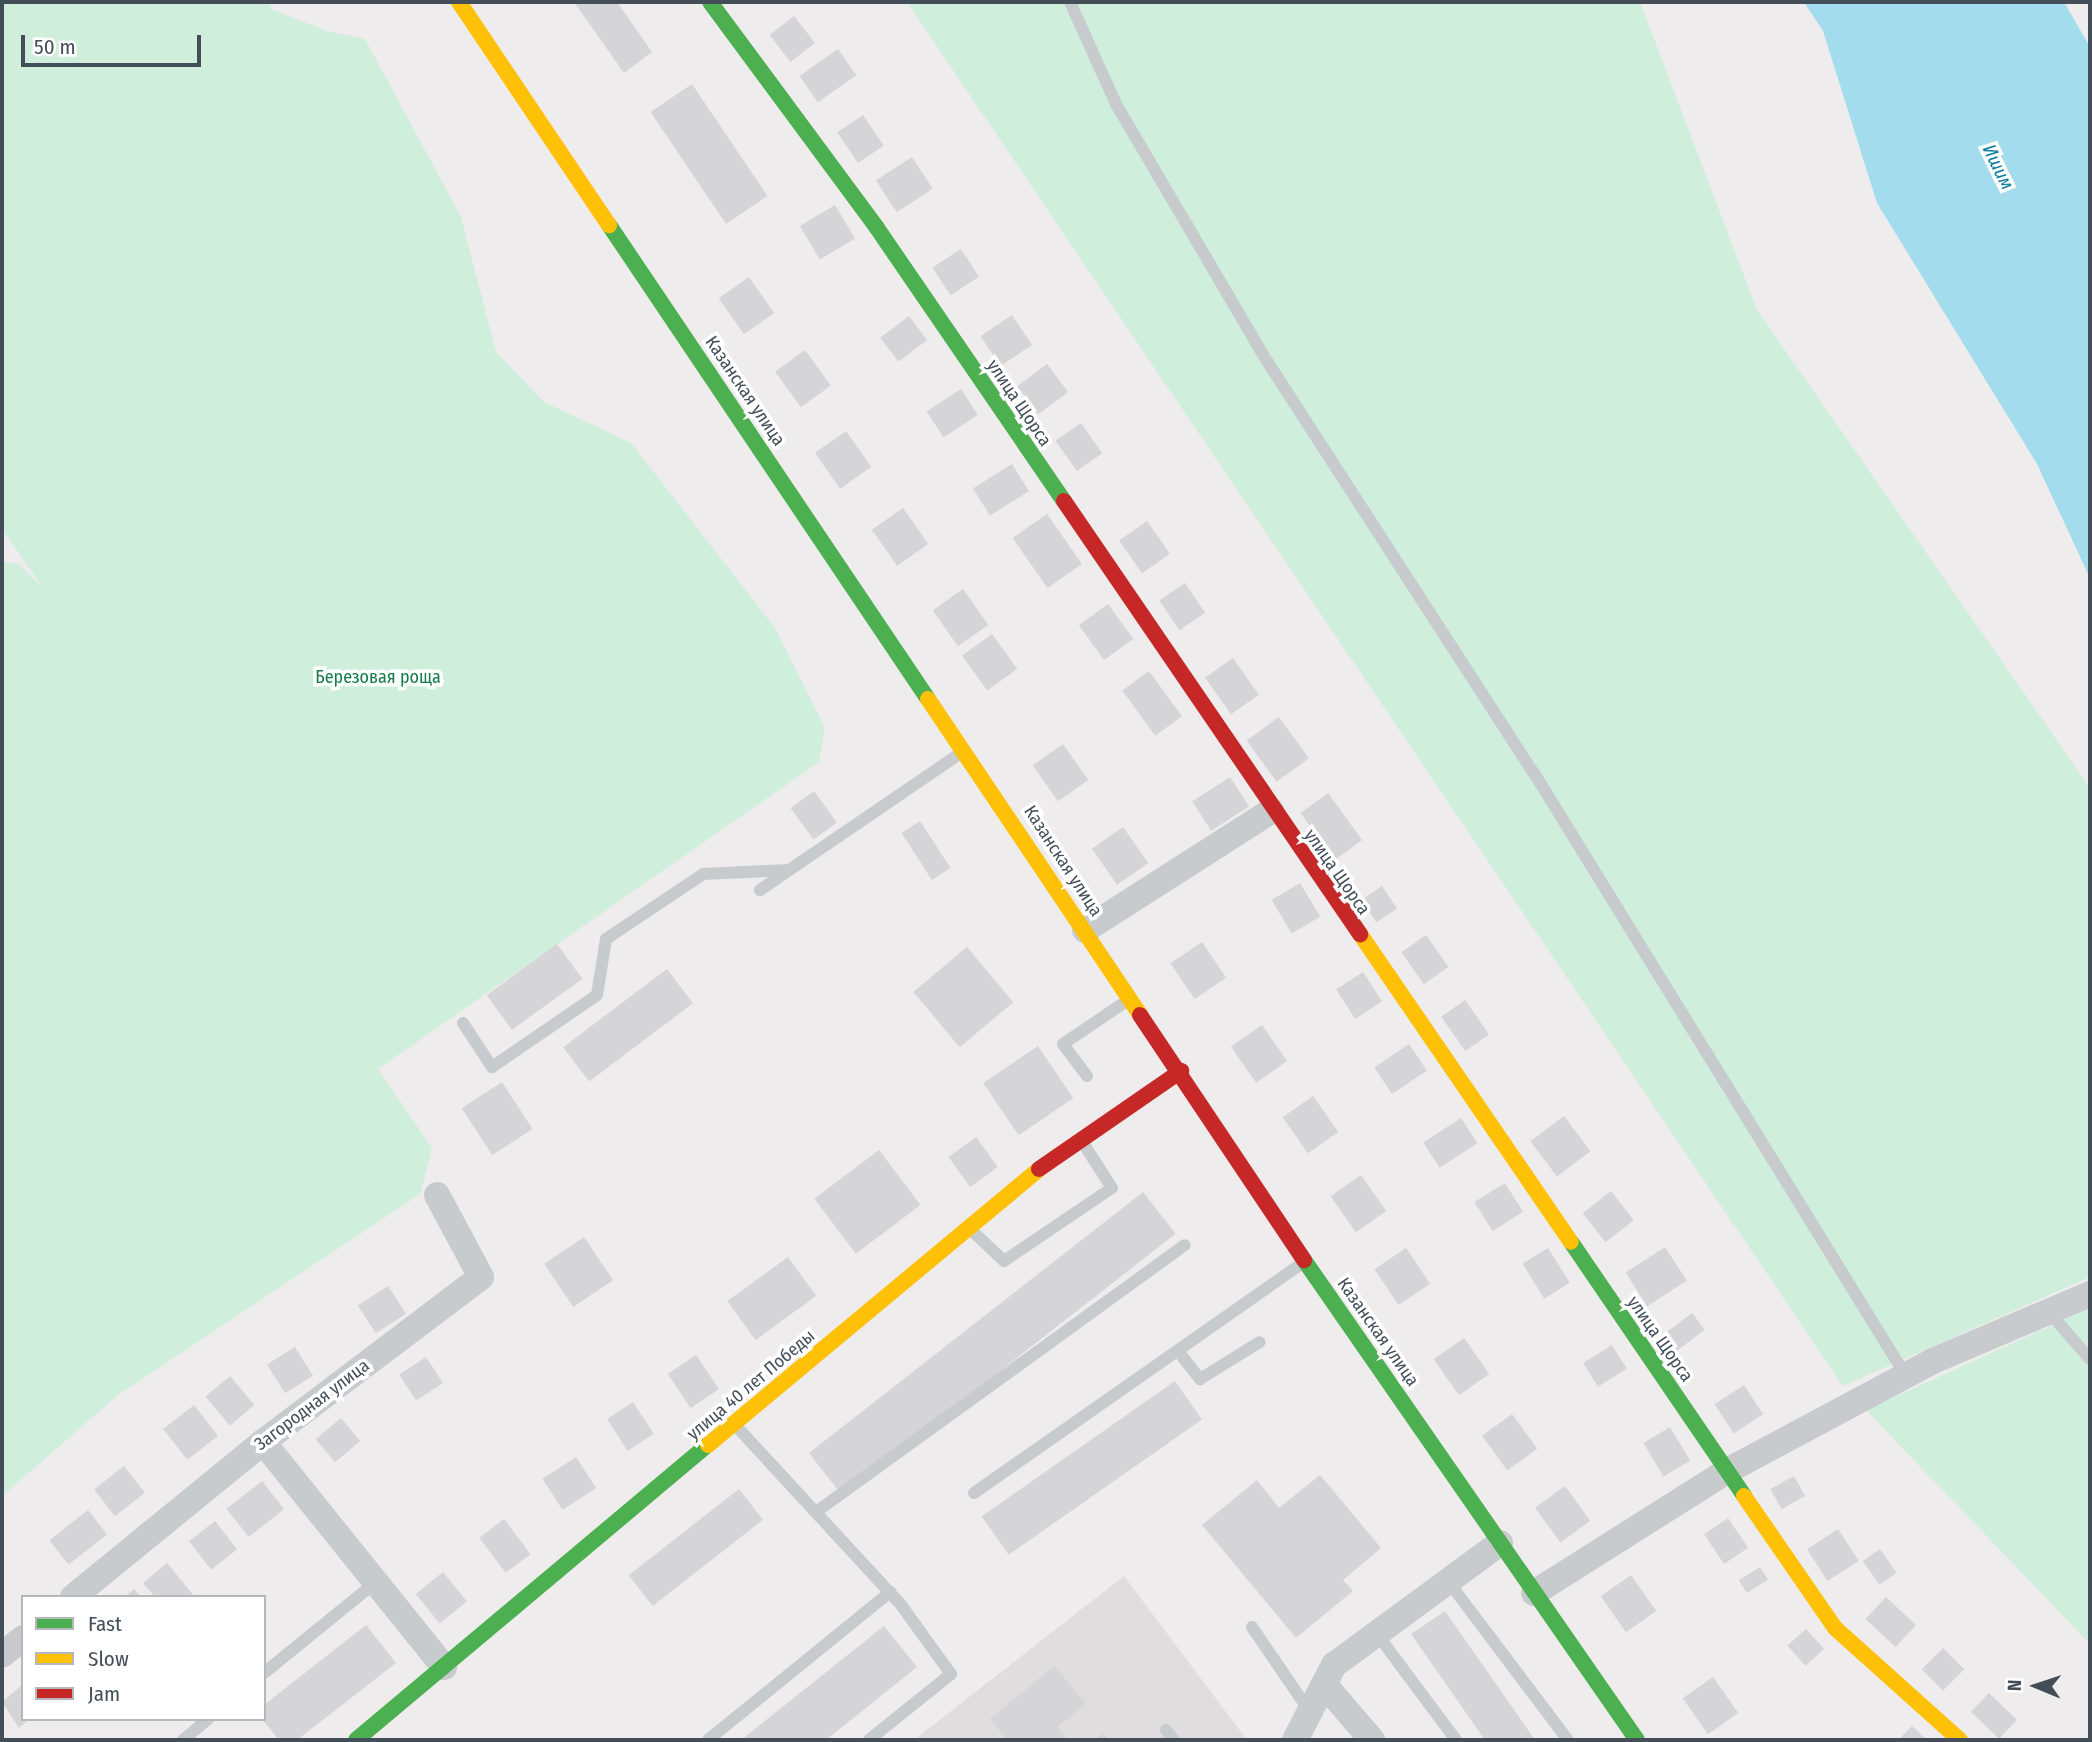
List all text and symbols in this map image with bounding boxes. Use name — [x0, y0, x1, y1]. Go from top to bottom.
scale bar — [24, 21, 205, 65]
text: 50 m — [34, 34, 76, 60]
water label: Ишим — [1977, 141, 2019, 193]
street label: Казанская улица — [700, 332, 790, 450]
street label: улица Щорса — [982, 356, 1056, 450]
park label: Березовая роща — [315, 666, 441, 688]
street label: Казанская улица — [1019, 802, 1107, 920]
street label: улица Щорса — [1300, 825, 1374, 919]
street label: Казанская улица — [1333, 1274, 1423, 1390]
street label: улица Щорса — [1623, 1292, 1697, 1386]
street label: улица 40 лет Победы — [683, 1325, 819, 1445]
street label: Загородная улица — [250, 1355, 374, 1455]
legend — [21, 1595, 266, 1721]
text: Fast — [88, 1611, 122, 1637]
text: Slow — [88, 1646, 129, 1672]
north arrow — [2001, 1651, 2071, 1721]
text: N — [2003, 1679, 2026, 1691]
text: Jam — [88, 1681, 120, 1707]

